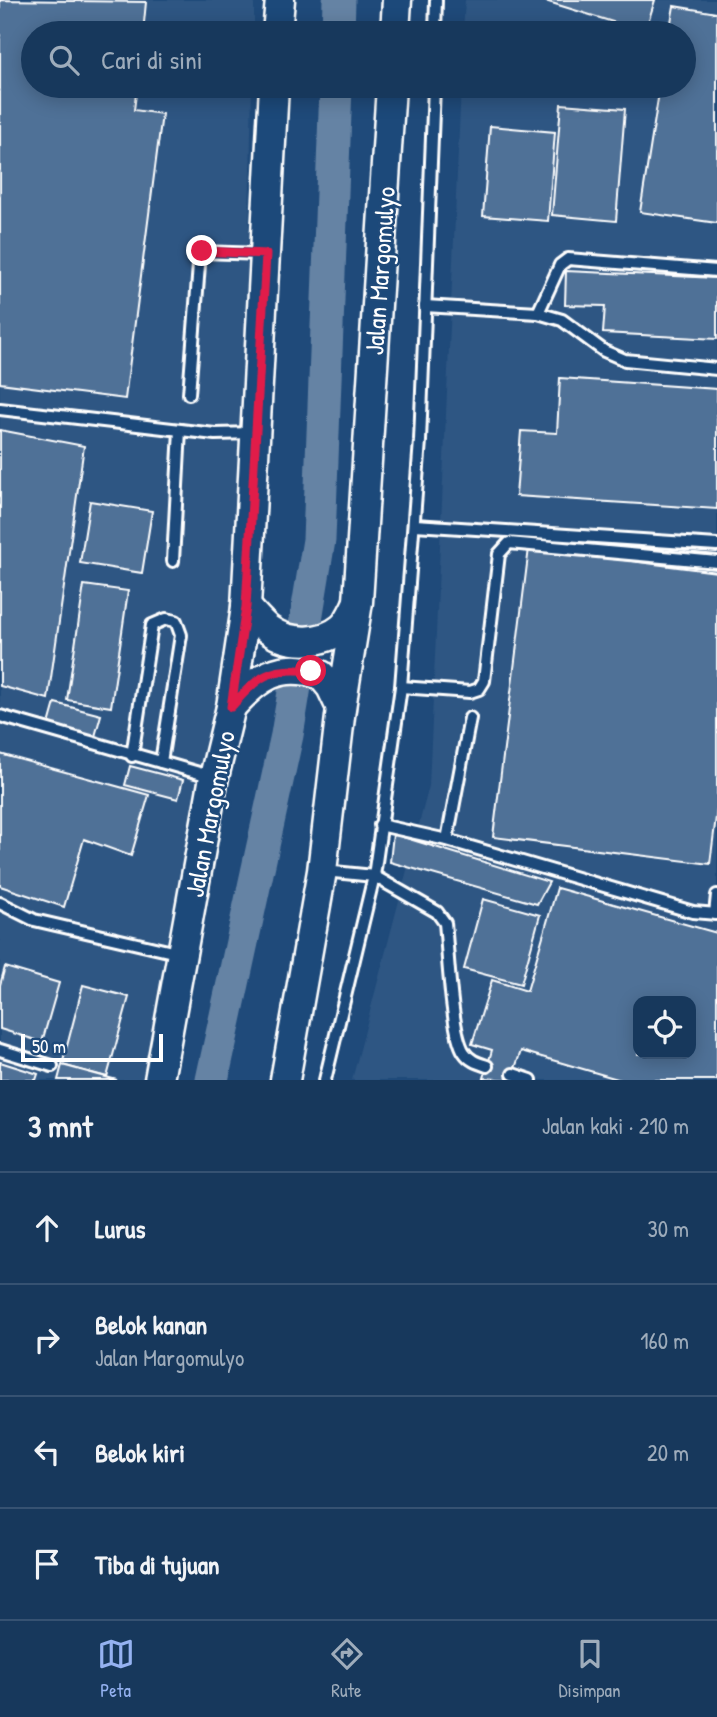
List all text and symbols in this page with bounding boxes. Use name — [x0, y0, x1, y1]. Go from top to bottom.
search box — [21, 21, 696, 98]
icon: search — [45, 41, 83, 79]
text: Cari di sini — [101, 42, 203, 77]
street label: Jalan Margomulyo — [356, 186, 403, 356]
route end — [186, 235, 217, 266]
route start — [295, 655, 326, 686]
street label: Jalan Margomulyo — [176, 728, 243, 900]
map controls — [633, 996, 696, 1059]
button: locate — [633, 996, 696, 1059]
scale bar — [21, 1031, 163, 1063]
text: 50 m — [32, 1033, 66, 1059]
text: 3 mnt — [28, 1106, 93, 1146]
text: Jalan kaki · 210 m — [542, 1110, 689, 1141]
icon: ahead — [28, 1209, 66, 1247]
text: Lurus — [95, 1211, 146, 1246]
text: 30 m — [647, 1213, 689, 1244]
text: Belok kanan — [95, 1307, 207, 1342]
icon: right — [28, 1321, 66, 1359]
text: 160 m — [640, 1325, 689, 1356]
text: Jalan Margomulyo — [95, 1342, 244, 1373]
icon: left — [28, 1433, 66, 1471]
text: Belok kiri — [95, 1435, 185, 1470]
text: 20 m — [647, 1437, 689, 1468]
icon: arrive — [28, 1545, 66, 1583]
text: Tiba di tujuan — [95, 1547, 220, 1582]
tab: Peta — [97, 1635, 135, 1703]
tab: Rute — [328, 1635, 366, 1703]
tab: Disimpan — [559, 1635, 620, 1703]

